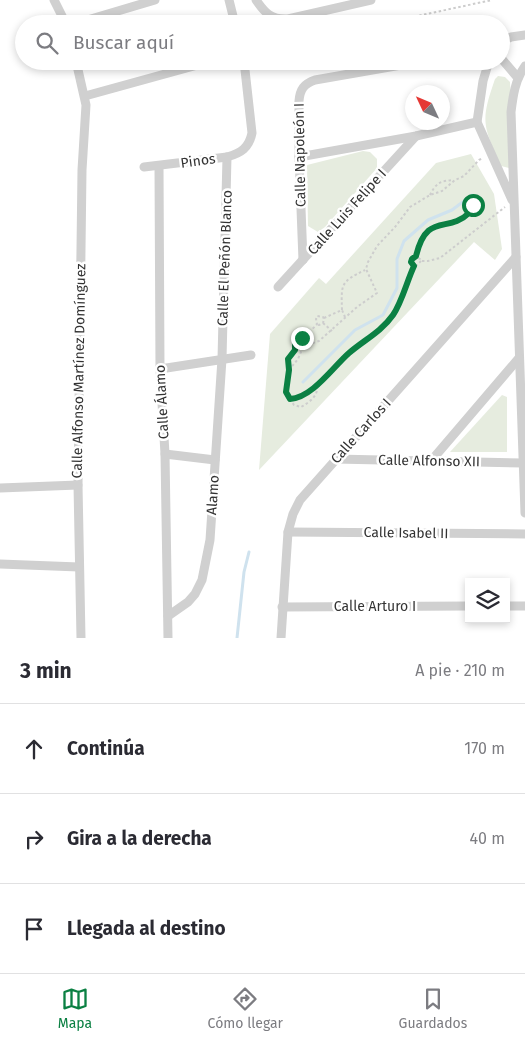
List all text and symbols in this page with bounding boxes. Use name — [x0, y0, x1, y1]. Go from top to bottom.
search box — [15, 15, 510, 70]
icon: search — [33, 29, 61, 57]
text: Buscar aquí — [73, 31, 174, 54]
north arrow — [405, 85, 450, 130]
street label: Calle Napoleón I — [291, 103, 309, 207]
street label: Pinos — [179, 150, 217, 172]
street label: Calle Luis Felipe I — [304, 166, 390, 258]
street label: Calle El Peñón Blanco — [214, 190, 236, 326]
route start — [462, 194, 485, 217]
street label: Calle Alfonso Martínez Domínguez — [69, 263, 89, 479]
route end — [291, 327, 314, 350]
street label: Calle Álamo — [151, 364, 172, 440]
street label: Calle Carlos I — [327, 395, 395, 467]
street label: Calle Alfonso XII — [378, 452, 480, 470]
street label: Alamo — [203, 475, 223, 515]
street label: Calle Isabel II — [363, 524, 449, 542]
map controls — [465, 578, 510, 623]
button: layers — [465, 578, 510, 623]
street label: Calle Arturo I — [334, 598, 416, 615]
text: 3 min — [20, 658, 72, 684]
text: A pie · 210 m — [415, 661, 505, 680]
icon: ahead — [20, 735, 48, 763]
text: Continúa — [67, 737, 145, 760]
text: 170 m — [464, 739, 505, 758]
icon: right — [20, 825, 48, 853]
text: Gira a la derecha — [67, 827, 212, 850]
text: 40 m — [470, 829, 505, 848]
icon: arrive — [20, 915, 48, 943]
text: Llegada al destino — [67, 917, 226, 940]
tab: Mapa — [58, 985, 92, 1032]
tab: Cómo llegar — [208, 985, 283, 1032]
tab: Guardados — [399, 985, 467, 1032]

